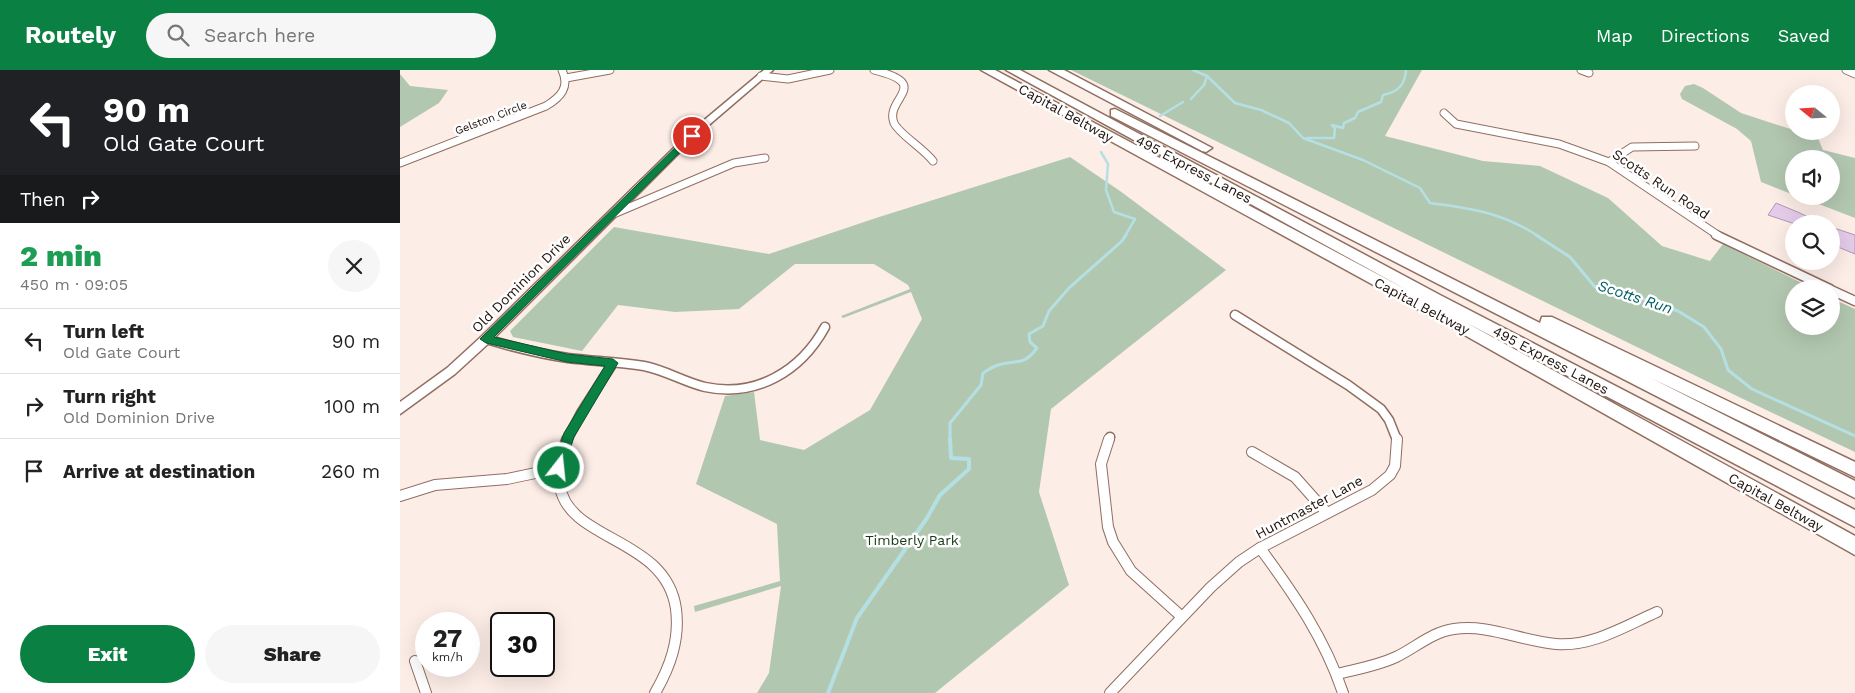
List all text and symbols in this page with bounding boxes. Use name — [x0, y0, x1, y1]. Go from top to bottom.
search box — [146, 13, 496, 58]
text: Routely — [25, 21, 116, 49]
icon: search — [164, 21, 192, 49]
text: Search here — [204, 24, 315, 47]
text: Map — [1596, 25, 1633, 46]
text: Directions — [1661, 25, 1750, 46]
text: Saved — [1778, 25, 1830, 46]
street label: Capital Beltway — [1016, 80, 1117, 146]
north arrow — [1785, 85, 1840, 140]
map controls — [1785, 85, 1840, 335]
text: 90 m — [103, 89, 190, 131]
icon: left — [20, 90, 85, 155]
street label: Gelston Circle — [453, 98, 529, 138]
pin — [671, 115, 713, 157]
icon: arrive — [678, 122, 706, 150]
text: Old Gate Court — [103, 131, 264, 156]
street label: 495 Express Lanes — [1133, 132, 1255, 206]
street label: Scotts Run Road — [1609, 146, 1713, 222]
button: sound — [1785, 150, 1840, 205]
icon: right — [76, 185, 104, 213]
text: Then — [20, 188, 66, 211]
button: search — [1785, 215, 1840, 270]
street label: Old Dominion Drive — [468, 230, 574, 336]
text: 2 min — [20, 238, 102, 273]
button: close — [328, 240, 380, 292]
street label: Capital Beltway — [1372, 274, 1473, 338]
text: 450 m · 09:05 — [20, 275, 128, 294]
water label: Scotts Run — [1595, 276, 1675, 318]
button: layers — [1785, 280, 1840, 335]
text: Turn left — [63, 320, 144, 343]
street label: 495 Express Lanes — [1490, 323, 1612, 397]
icon: left — [20, 327, 48, 355]
text: 90 m — [332, 330, 380, 353]
text: Old Gate Court — [63, 343, 180, 362]
text: Turn right — [63, 385, 156, 408]
icon: right — [20, 392, 48, 420]
text: 100 m — [324, 395, 380, 418]
text: Old Dominion Drive — [63, 408, 215, 427]
position arrow — [532, 441, 584, 493]
icon: arrive — [20, 457, 48, 485]
text: Arrive at destination — [63, 460, 255, 483]
text: 260 m — [321, 460, 380, 483]
street label: Capital Beltway — [1726, 469, 1827, 535]
street label: Huntmaster Lane — [1253, 472, 1365, 542]
park label: Timberly Park — [865, 532, 959, 548]
speed limit sign: 30 — [490, 612, 555, 677]
text: 27 — [433, 624, 462, 653]
button: Exit — [20, 625, 195, 683]
button: Share — [205, 625, 380, 683]
text: km/h — [432, 650, 463, 664]

